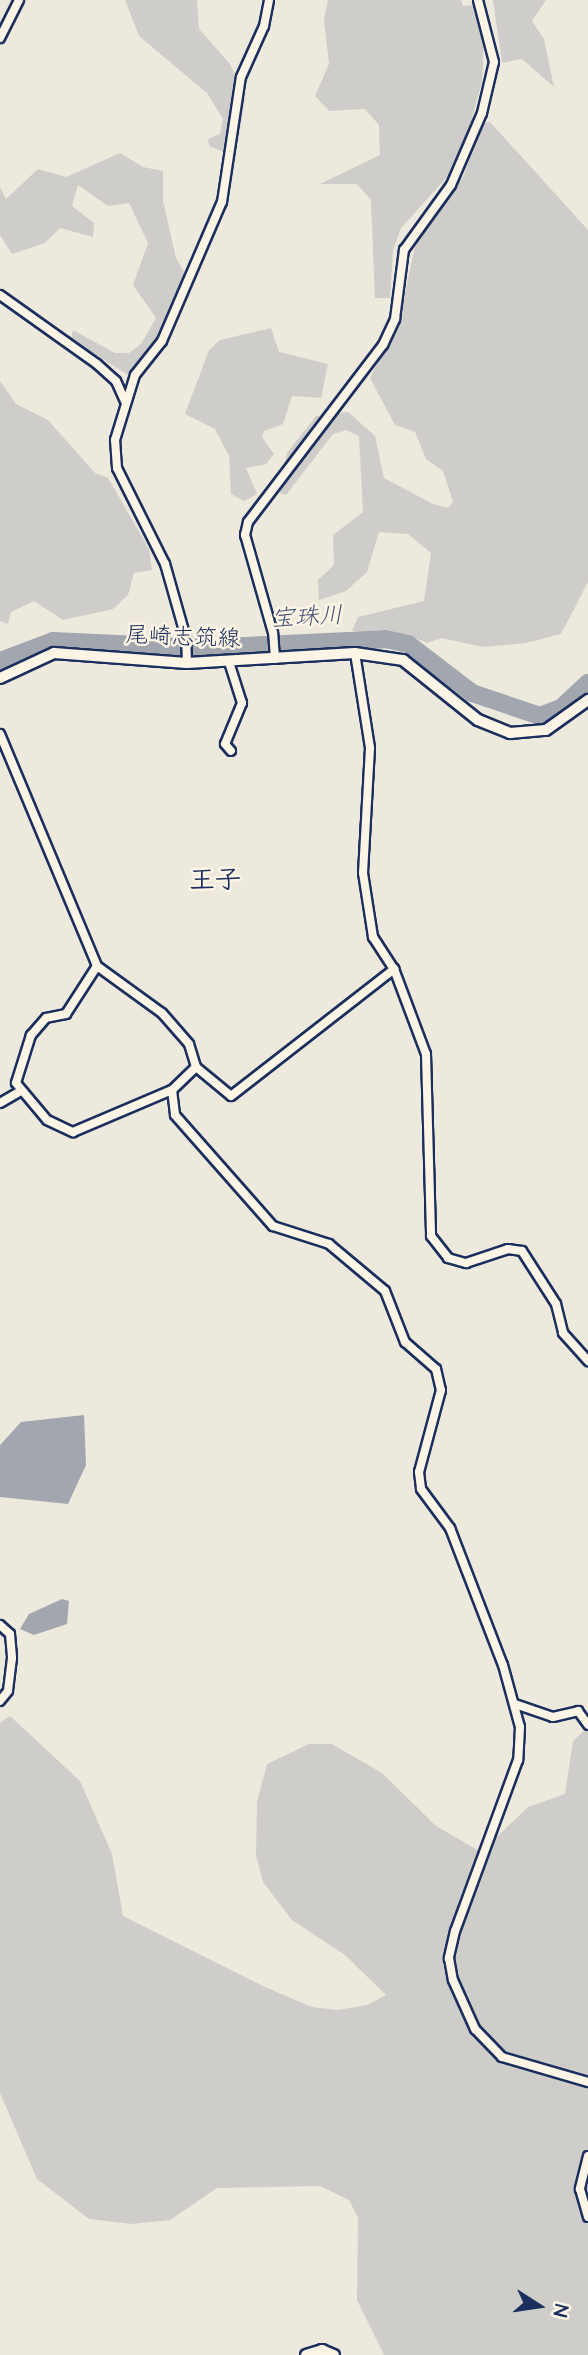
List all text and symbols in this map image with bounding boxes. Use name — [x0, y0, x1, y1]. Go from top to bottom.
water label: 宝珠川 — [270, 602, 344, 634]
street label: 尾崎志筑線 — [125, 621, 241, 653]
district label: 王子 — [189, 865, 241, 897]
north arrow — [504, 2271, 574, 2341]
text: N — [546, 2302, 574, 2319]

